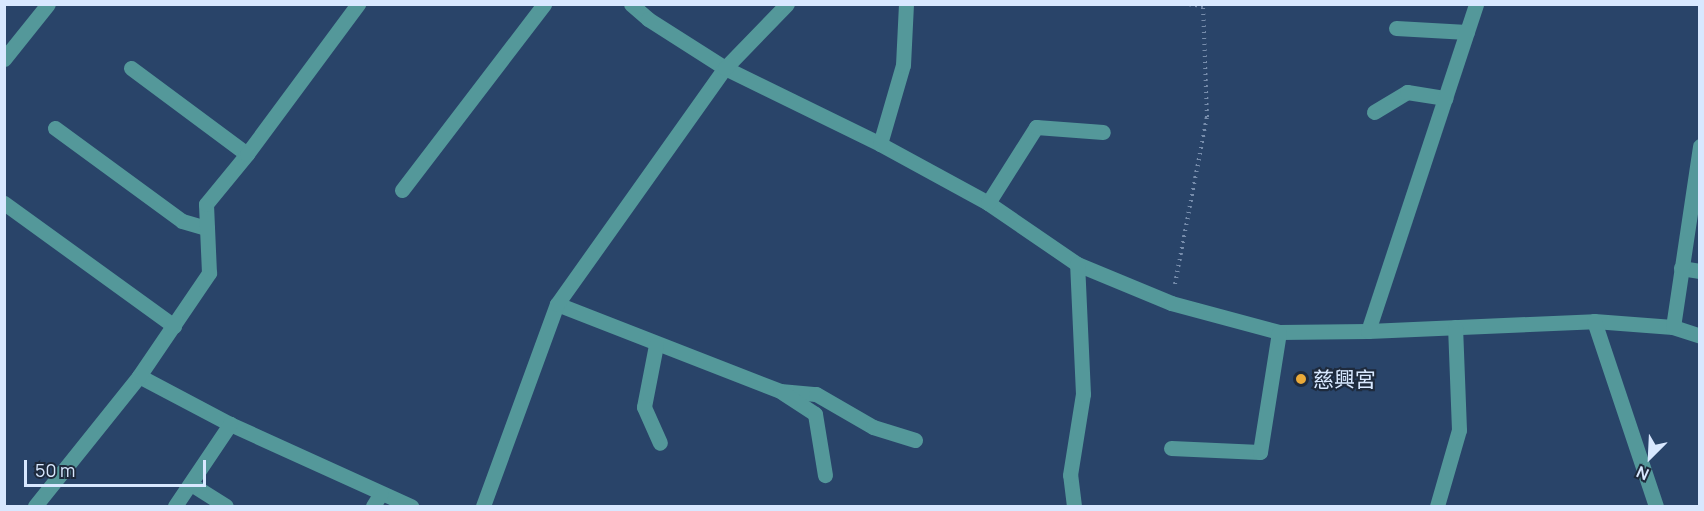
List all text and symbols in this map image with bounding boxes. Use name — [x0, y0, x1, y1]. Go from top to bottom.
place label: 慈興宮 — [1313, 366, 1376, 392]
marker: 慈興宮 — [1294, 372, 1308, 386]
north arrow — [1620, 427, 1680, 487]
scale bar — [27, 448, 208, 486]
text: 50 m — [35, 458, 75, 482]
text: N — [1633, 461, 1652, 486]

